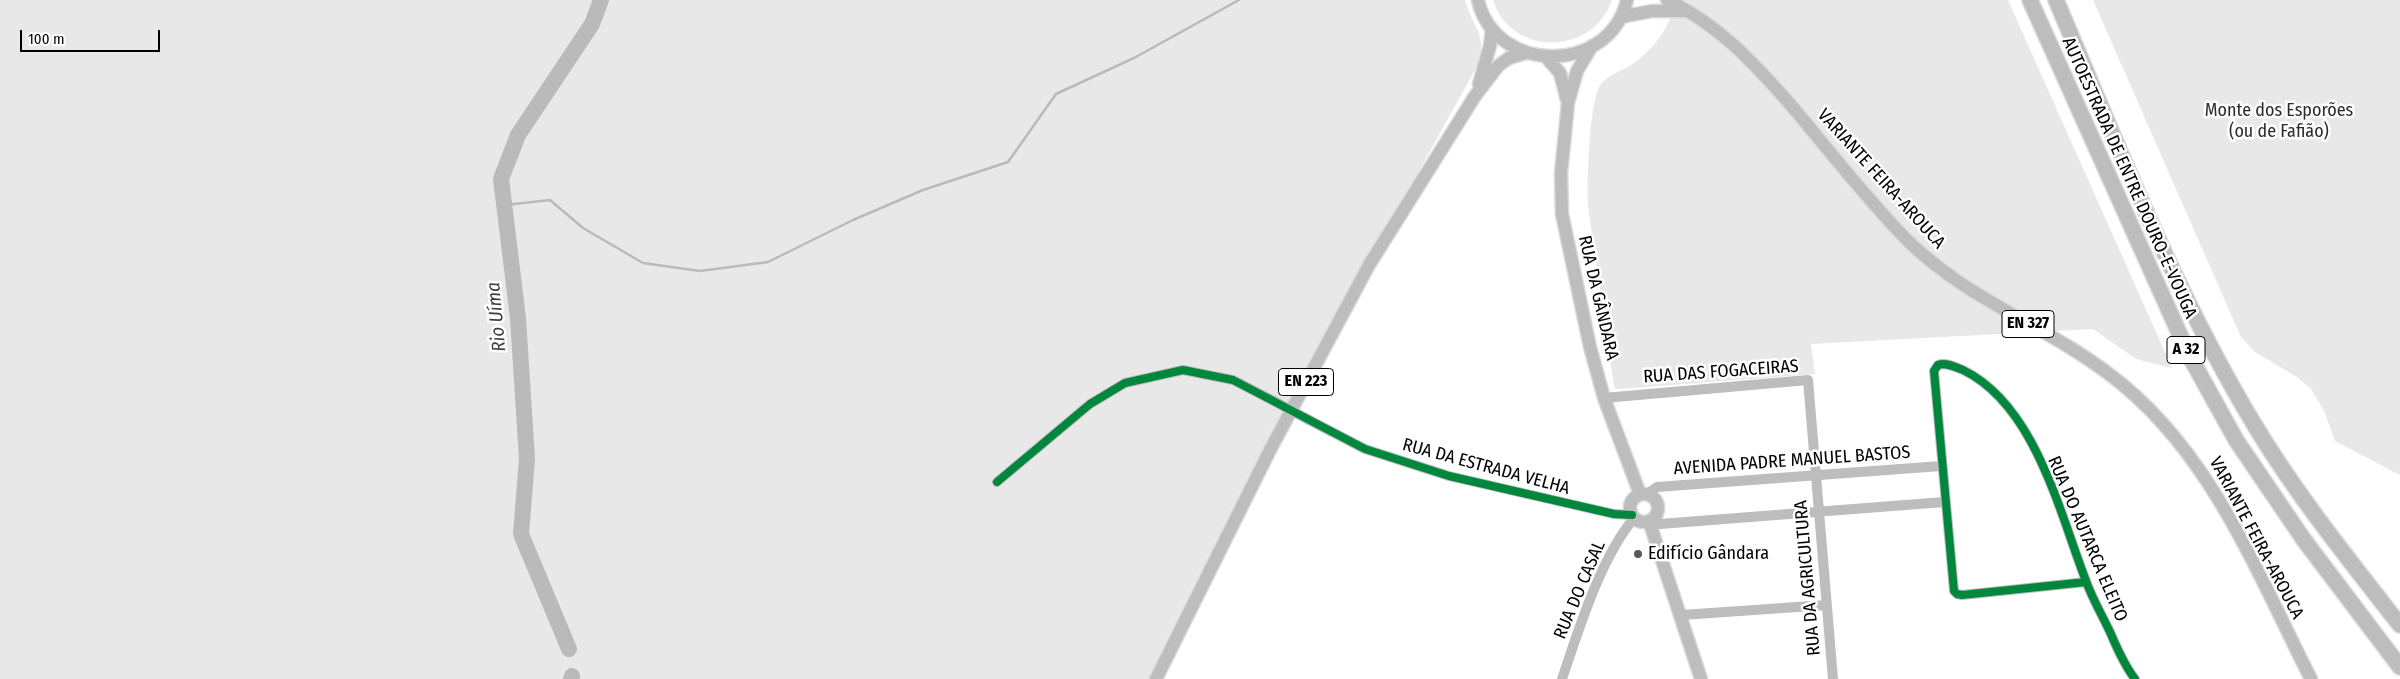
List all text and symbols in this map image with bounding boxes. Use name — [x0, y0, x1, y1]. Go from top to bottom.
scale bar — [22, 20, 162, 52]
text: 100 m — [28, 30, 65, 48]
street label: AUTOESTRADA DE ENTRE DOURO-E-VOUGA — [2057, 34, 2201, 322]
park label: Monte dos Esporões (ou de Fafião) — [2205, 100, 2353, 142]
street label: VARIANTE FEIRA-AROUCA — [1813, 105, 1949, 253]
street label: RUA DA GÂNDARA — [1573, 233, 1623, 363]
water label: Rio Uíma — [483, 281, 511, 353]
road number: EN 327 — [2002, 310, 2054, 338]
road number: A 32 — [2167, 336, 2205, 364]
street label: RUA DAS FOGACEIRAS — [1643, 356, 1799, 388]
road number: EN 223 — [1278, 368, 1334, 396]
street label: RUA DA ESTRADA VELHA — [1400, 434, 1572, 500]
street label: AVENIDA PADRE MANUEL BASTOS — [1673, 442, 1911, 480]
street label: RUA DO AUTARCA ELEITO — [2042, 453, 2132, 625]
street label: VARIANTE FEIRA-AROUCA — [2204, 453, 2308, 623]
street label: RUA DA AGRICULTURA — [1790, 499, 1826, 657]
street label: RUA DO CASAL — [1550, 538, 1610, 642]
place label: Edifício Gândara — [1648, 543, 1769, 565]
marker: Edifício Gândara — [1632, 548, 1644, 560]

